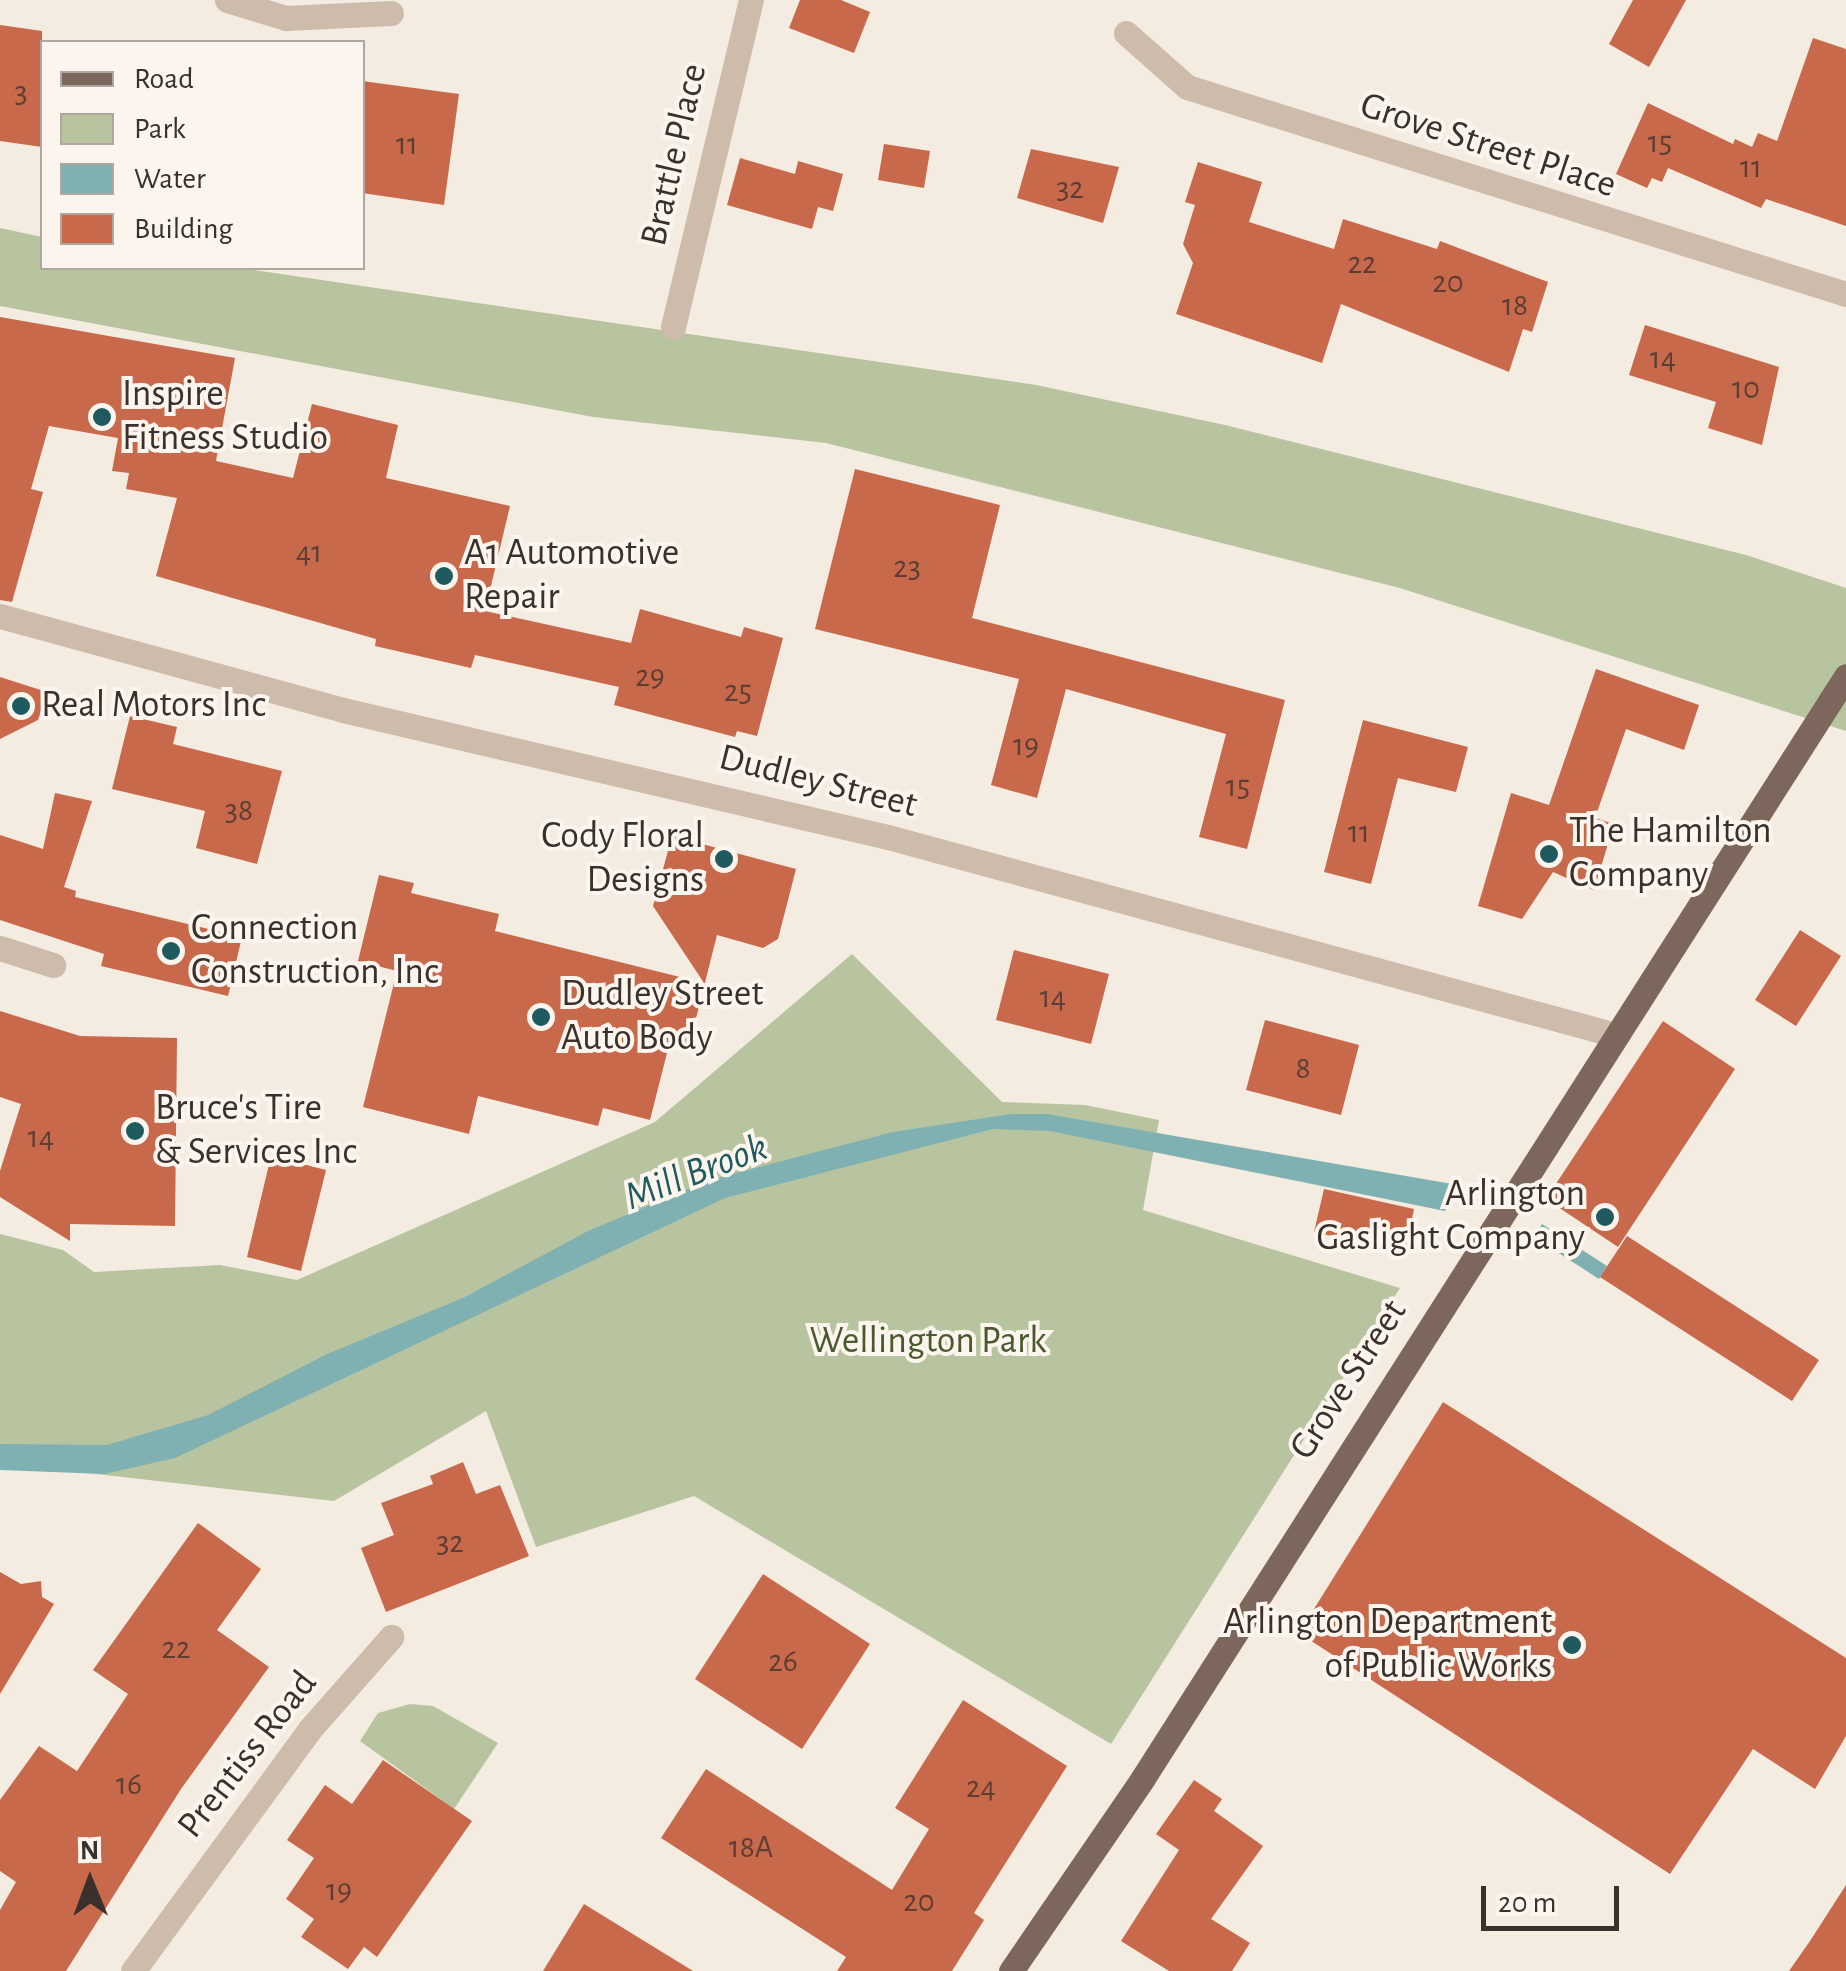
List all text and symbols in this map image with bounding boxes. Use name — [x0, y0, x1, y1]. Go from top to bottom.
legend — [40, 40, 365, 270]
street label: Brattle Place — [632, 59, 718, 251]
text: Road — [134, 64, 194, 94]
house number: 3 — [14, 73, 28, 111]
street label: Grove Street Place — [1354, 83, 1622, 209]
text: Park — [134, 114, 186, 144]
house number: 15 — [1648, 123, 1672, 161]
house number: 11 — [396, 125, 418, 163]
house number: 11 — [1740, 148, 1762, 186]
text: Water — [134, 164, 206, 194]
house number: 32 — [1056, 169, 1084, 207]
text: Building — [134, 214, 233, 244]
house number: 22 — [1347, 244, 1377, 282]
house number: 20 — [1432, 263, 1464, 301]
house number: 18 — [1502, 286, 1528, 324]
house number: 14 — [1650, 339, 1676, 377]
house number: 10 — [1732, 369, 1760, 407]
place label: Inspire Fitness Studio — [122, 372, 328, 462]
marker: Inspire Fitness Studio — [91, 406, 113, 428]
place label: A1 Automotive Repair — [464, 531, 679, 620]
house number: 41 — [296, 533, 322, 571]
house number: 23 — [893, 548, 921, 586]
marker: A1 Automotive Repair — [433, 565, 455, 587]
house number: 29 — [635, 657, 665, 695]
house number: 25 — [724, 672, 752, 710]
place label: Real Motors Inc — [41, 683, 266, 729]
marker: Real Motors Inc — [10, 695, 32, 717]
house number: 19 — [1013, 726, 1039, 764]
street label: Dudley Street — [714, 735, 922, 829]
house number: 15 — [1226, 767, 1250, 805]
house number: 38 — [225, 791, 253, 829]
place label: The Hamilton Company — [1569, 809, 1772, 898]
house number: 11 — [1348, 813, 1370, 851]
place label: Cody Floral Designs — [541, 814, 704, 904]
marker: The Hamilton Company — [1538, 843, 1560, 865]
marker: Cody Floral Designs — [713, 848, 735, 870]
place label: Connection Construction, Inc — [191, 906, 439, 996]
marker: Connection Construction, Inc — [160, 940, 182, 962]
place label: Dudley Street Auto Body — [561, 972, 763, 1062]
house number: 14 — [1040, 978, 1066, 1016]
marker: Dudley Street Auto Body — [530, 1006, 552, 1028]
house number: 8 — [1295, 1049, 1311, 1087]
place label: Bruce's Tire & Services Inc — [155, 1086, 357, 1176]
house number: 14 — [28, 1118, 54, 1156]
marker: Bruce's Tire & Services Inc — [124, 1120, 146, 1142]
water label: Mill Brook — [618, 1123, 774, 1221]
place label: Arlington Gaslight Company — [1316, 1172, 1585, 1262]
marker: Arlington Gaslight Company — [1594, 1206, 1616, 1228]
street label: Grove Street — [1281, 1292, 1417, 1468]
park label: Wellington Park — [809, 1319, 1047, 1365]
house number: 32 — [436, 1523, 464, 1561]
place label: Arlington Department of Public Works — [1223, 1600, 1552, 1690]
house number: 22 — [161, 1629, 191, 1667]
marker: Arlington Department of Public Works — [1561, 1634, 1583, 1656]
house number: 26 — [768, 1642, 798, 1680]
street label: Prentiss Road — [169, 1662, 327, 1848]
house number: 16 — [116, 1765, 142, 1803]
house number: 24 — [966, 1768, 996, 1806]
house number: 18A — [729, 1828, 773, 1866]
north arrow — [40, 1831, 140, 1931]
text: N — [79, 1837, 99, 1865]
scale bar — [1486, 1866, 1624, 1928]
house number: 19 — [326, 1871, 352, 1909]
house number: 20 — [903, 1882, 935, 1920]
text: 20 m — [1498, 1888, 1556, 1918]

